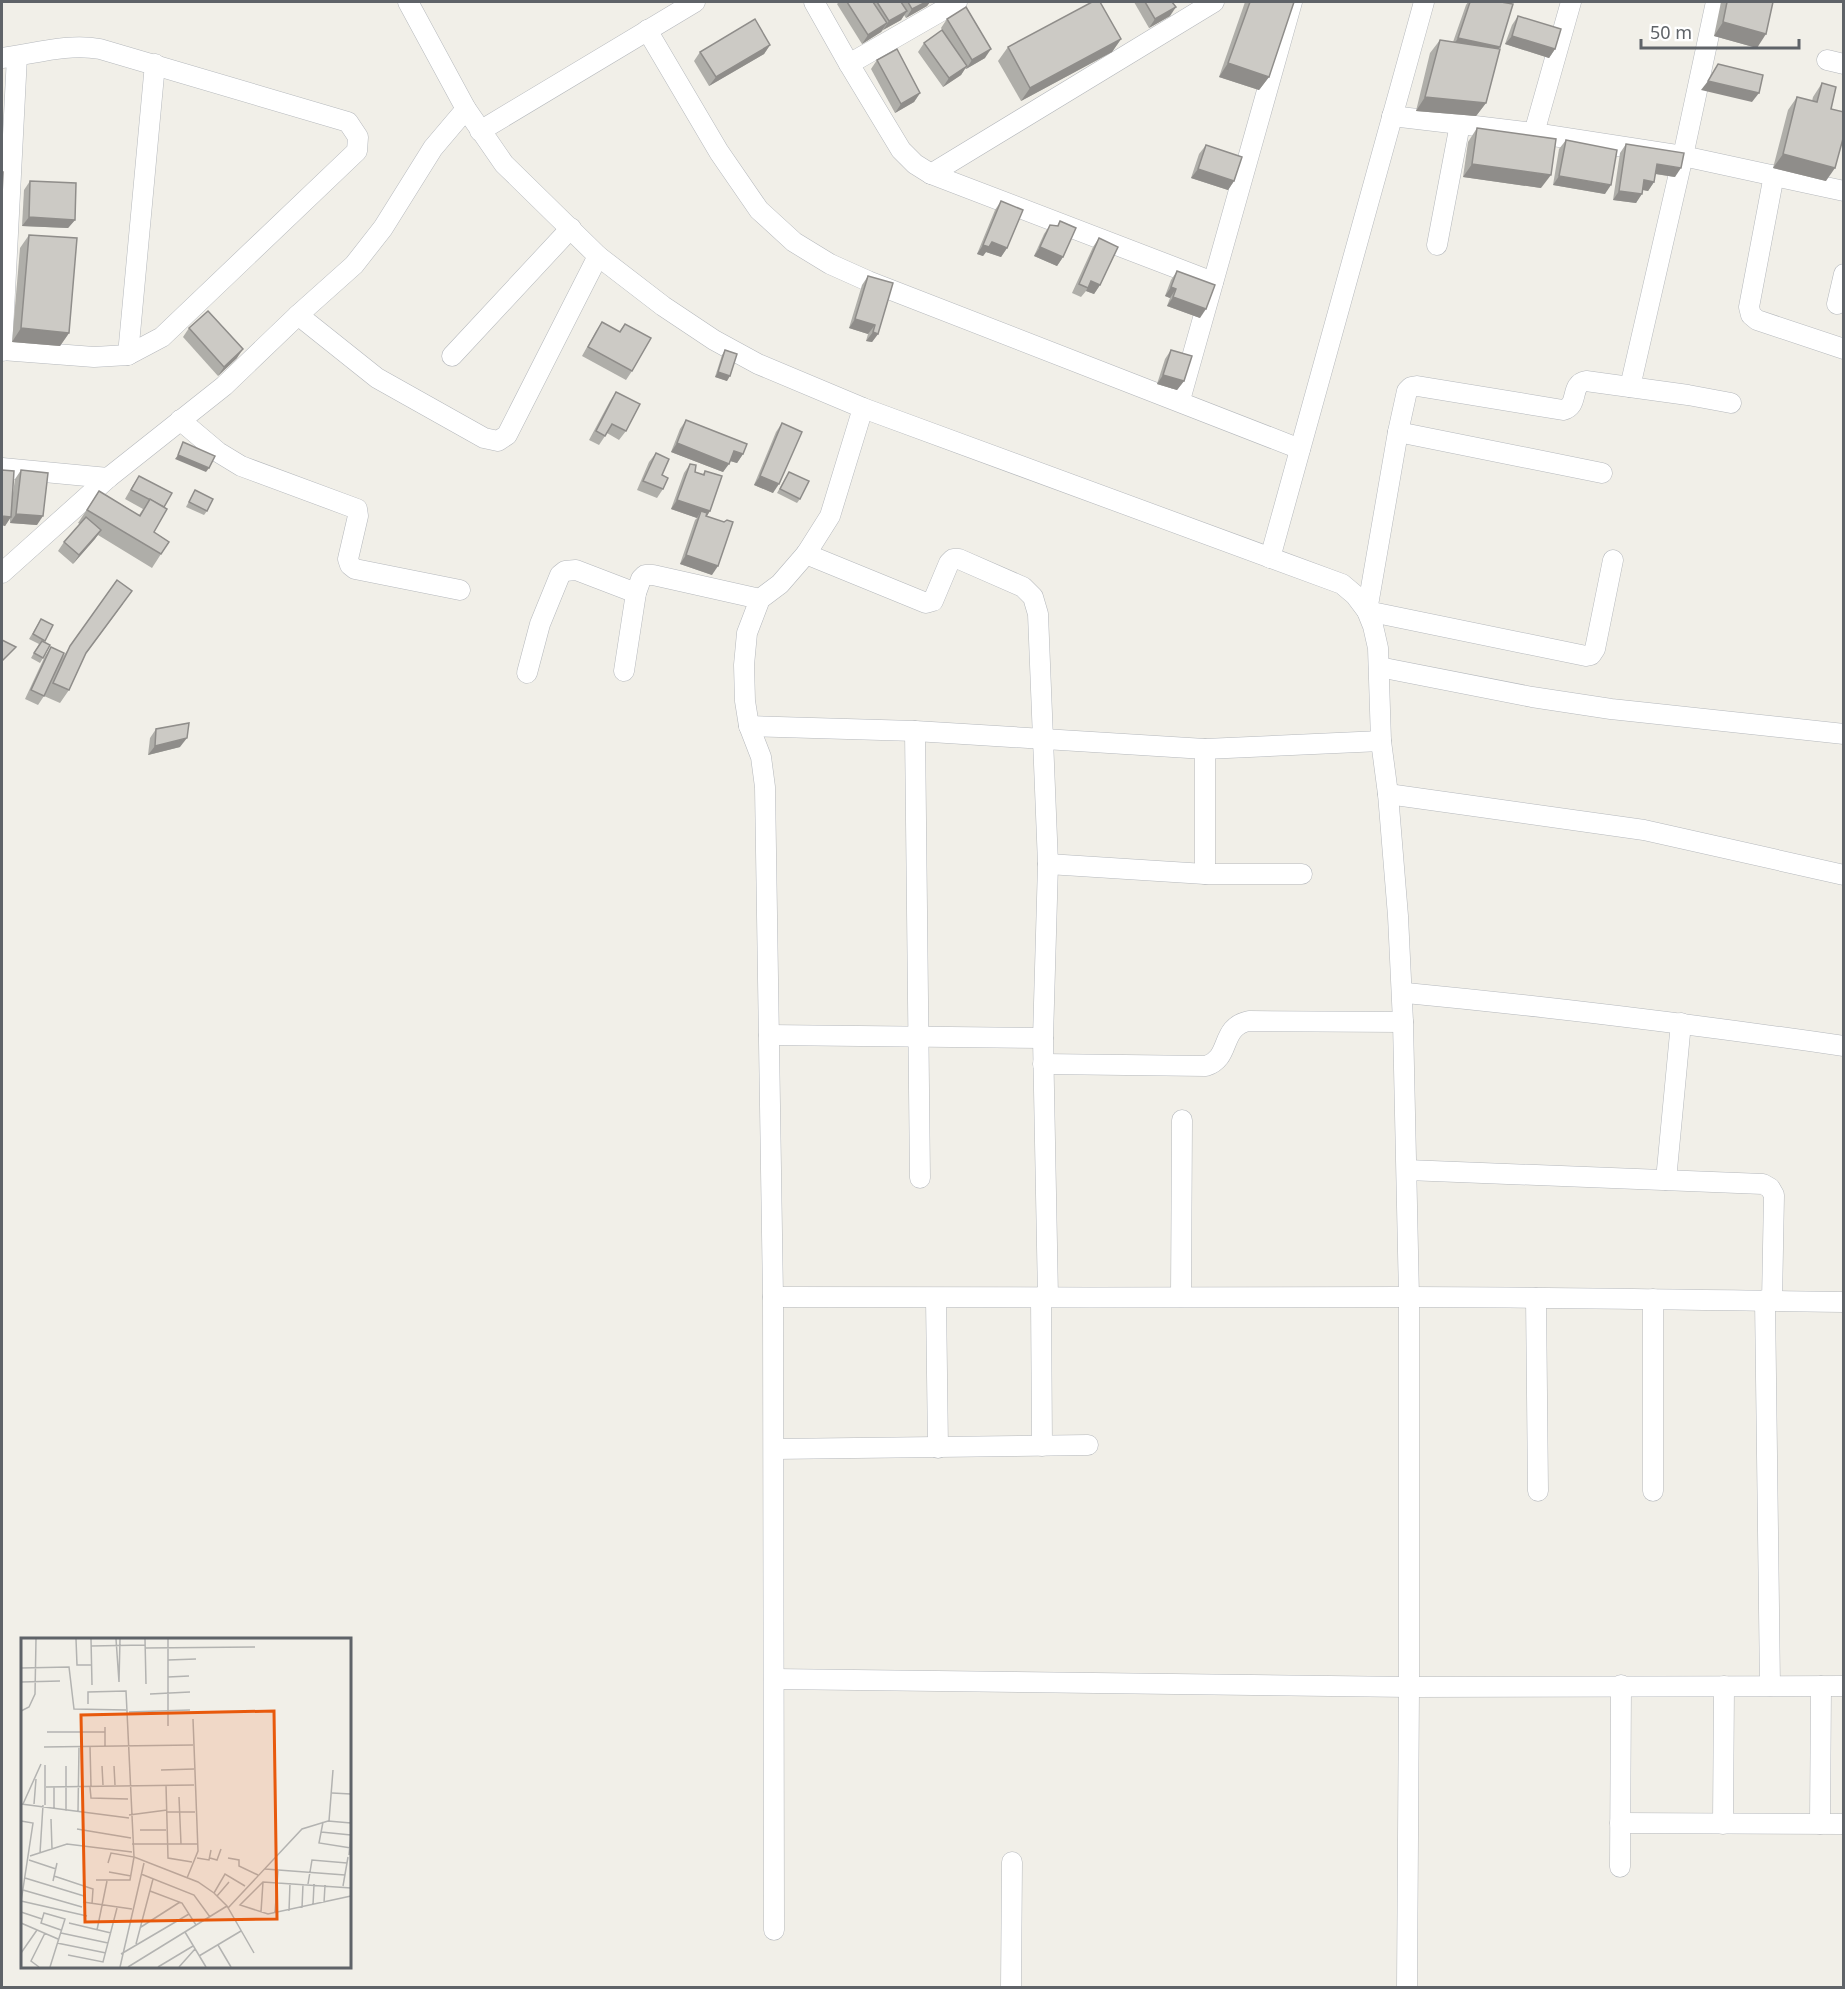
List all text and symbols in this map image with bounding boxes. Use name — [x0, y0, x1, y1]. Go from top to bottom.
scale bar — [1641, 12, 1798, 50]
text: 50 m — [1650, 20, 1692, 44]
inset map — [21, 1638, 351, 1968]

